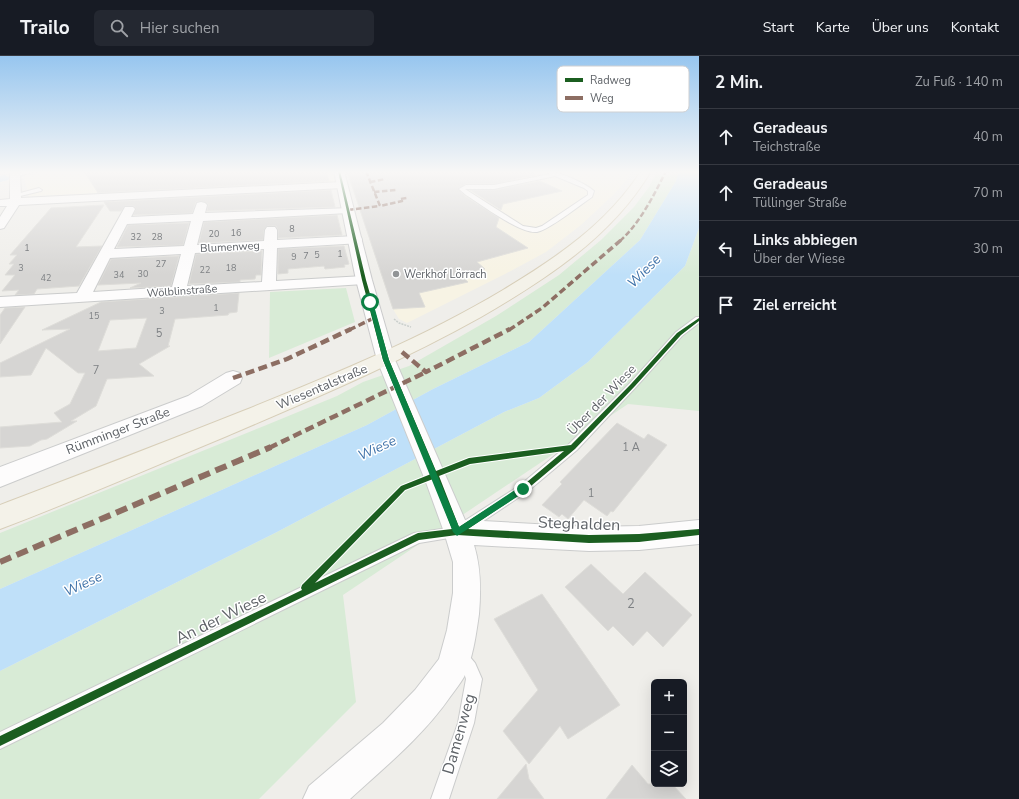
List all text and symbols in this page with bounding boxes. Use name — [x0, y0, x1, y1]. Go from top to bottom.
search box — [94, 10, 374, 46]
text: Trailo — [20, 15, 70, 41]
icon: search — [108, 17, 130, 39]
text: Hier suchen — [140, 18, 220, 38]
text: Start — [763, 18, 794, 37]
text: Karte — [816, 18, 850, 37]
text: Über uns — [872, 18, 929, 37]
text: Kontakt — [951, 18, 999, 37]
legend — [557, 66, 689, 112]
text: 2 Min. — [715, 71, 763, 94]
text: Radweg — [590, 73, 631, 88]
text: Zu Fuß · 140 m — [915, 73, 1003, 91]
text: Weg — [590, 91, 614, 106]
text: Geradeaus — [753, 118, 828, 138]
icon: ahead — [715, 126, 737, 148]
text: 40 m — [973, 128, 1003, 146]
text: Teichstraße — [753, 138, 820, 156]
text: Geradeaus — [753, 174, 828, 194]
icon: ahead — [715, 182, 737, 204]
text: 70 m — [973, 184, 1003, 202]
text: Tüllinger Straße — [753, 194, 847, 212]
house number: 8 — [289, 223, 295, 235]
house number: 16 — [231, 227, 241, 239]
house number: 20 — [209, 228, 219, 240]
text: Links abbiegen — [753, 230, 857, 250]
house number: 32 — [131, 231, 141, 243]
house number: 28 — [152, 231, 162, 243]
street label: Blumenweg — [200, 238, 260, 256]
icon: left — [715, 238, 737, 260]
text: 30 m — [973, 240, 1003, 258]
house number: 1 — [24, 242, 30, 254]
house number: 1 — [337, 248, 343, 260]
house number: 5 — [314, 249, 320, 261]
house number: 7 — [303, 250, 309, 262]
water label: Wiese — [623, 250, 665, 292]
text: Über der Wiese — [753, 250, 845, 268]
house number: 9 — [291, 251, 297, 263]
house number: 27 — [156, 258, 166, 270]
house number: 3 — [18, 262, 24, 274]
house number: 18 — [226, 262, 236, 274]
house number: 22 — [200, 264, 210, 276]
place label: Werkhof Lörrach — [404, 267, 487, 282]
house number: 30 — [138, 268, 148, 280]
house number: 34 — [114, 269, 125, 281]
marker: Werkhof Lörrach — [391, 269, 401, 279]
house number: 42 — [41, 272, 51, 284]
street label: Wölblinstraße — [146, 281, 218, 301]
route start — [361, 293, 379, 311]
icon: arrive — [715, 294, 737, 316]
text: Ziel erreicht — [753, 295, 836, 315]
house number: 1 — [213, 302, 219, 314]
house number: 3 — [159, 305, 165, 317]
house number: 15 — [89, 310, 99, 322]
house number: 5 — [156, 326, 163, 341]
street label: Wiesentalstraße — [274, 360, 370, 414]
street label: Über der Wiese — [563, 360, 640, 439]
house number: 7 — [93, 363, 99, 378]
street label: Rümminger Straße — [63, 403, 173, 459]
water label: Wiese — [355, 431, 400, 465]
house number: 1 A — [622, 440, 640, 455]
route end — [514, 480, 532, 498]
house number: 1 — [588, 486, 594, 501]
street label: Steghalden — [537, 512, 621, 536]
water label: Wiese — [61, 567, 106, 601]
street label: An der Wiese — [172, 587, 270, 649]
house number: 2 — [627, 595, 635, 613]
map controls — [651, 679, 687, 787]
button: + — [651, 679, 687, 715]
street label: Damenweg — [437, 691, 481, 777]
button: − — [651, 715, 687, 751]
button: layers — [651, 751, 687, 787]

